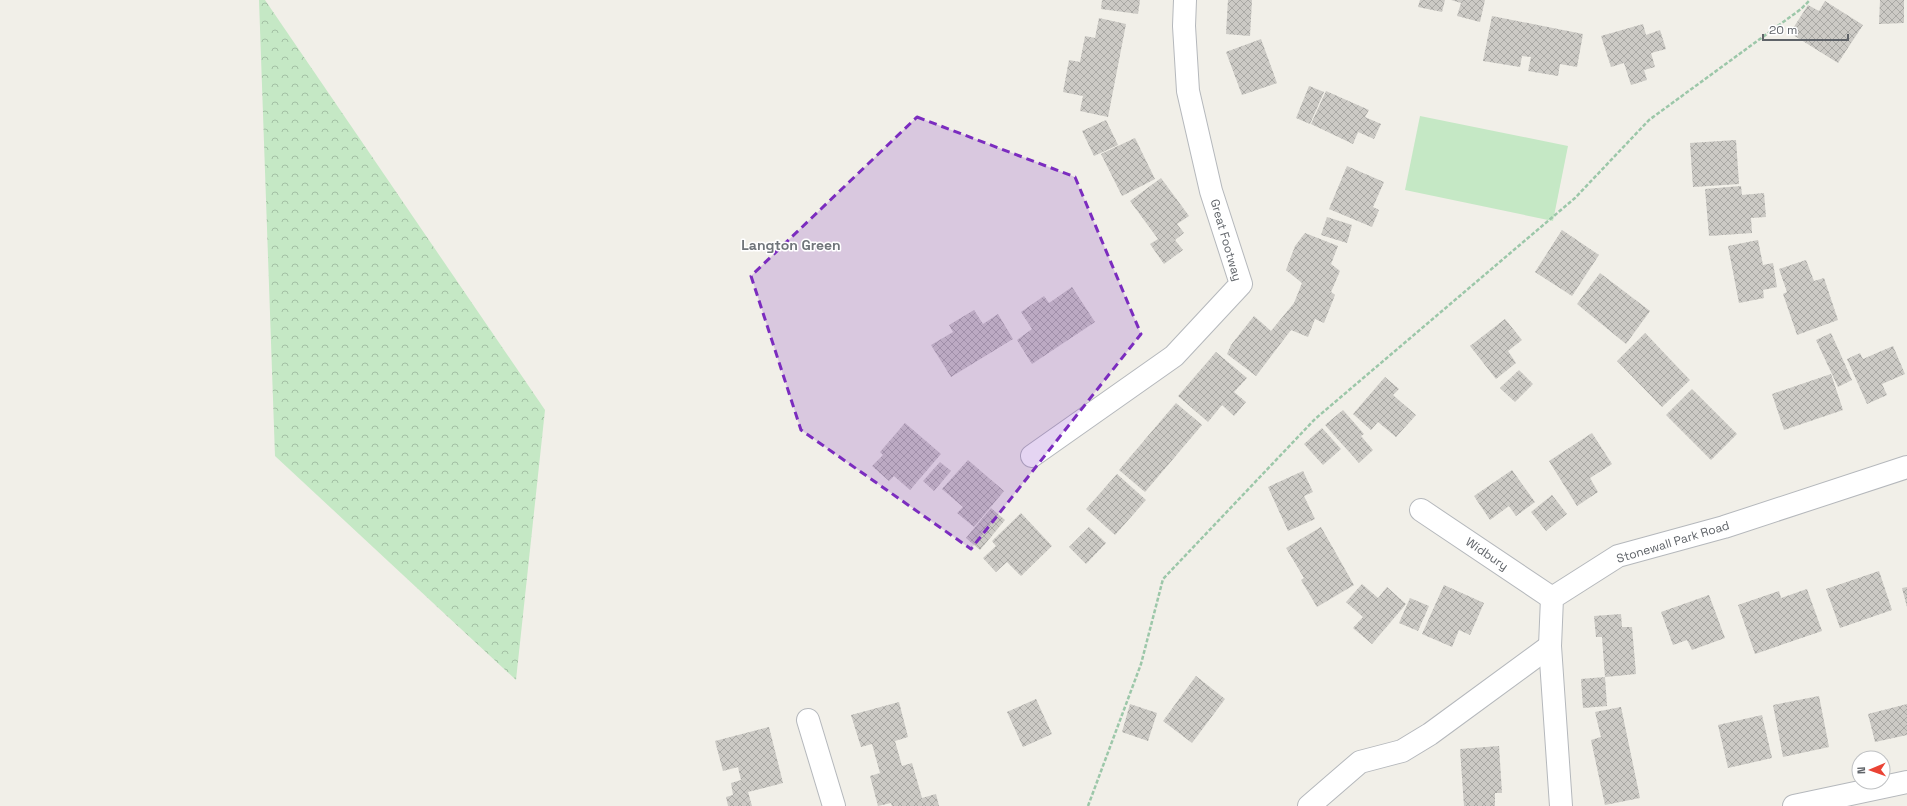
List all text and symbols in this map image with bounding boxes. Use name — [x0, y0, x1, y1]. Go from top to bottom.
scale bar — [1763, 16, 1848, 42]
text: 20 m — [1769, 22, 1797, 38]
street label: Great Footway — [1207, 197, 1245, 283]
district label: Langton Green — [741, 236, 841, 254]
street label: Stonewall Park Road — [1615, 517, 1731, 567]
street label: Widbury — [1463, 534, 1511, 574]
north arrow — [1851, 750, 1891, 790]
text: N — [1854, 766, 1868, 774]

